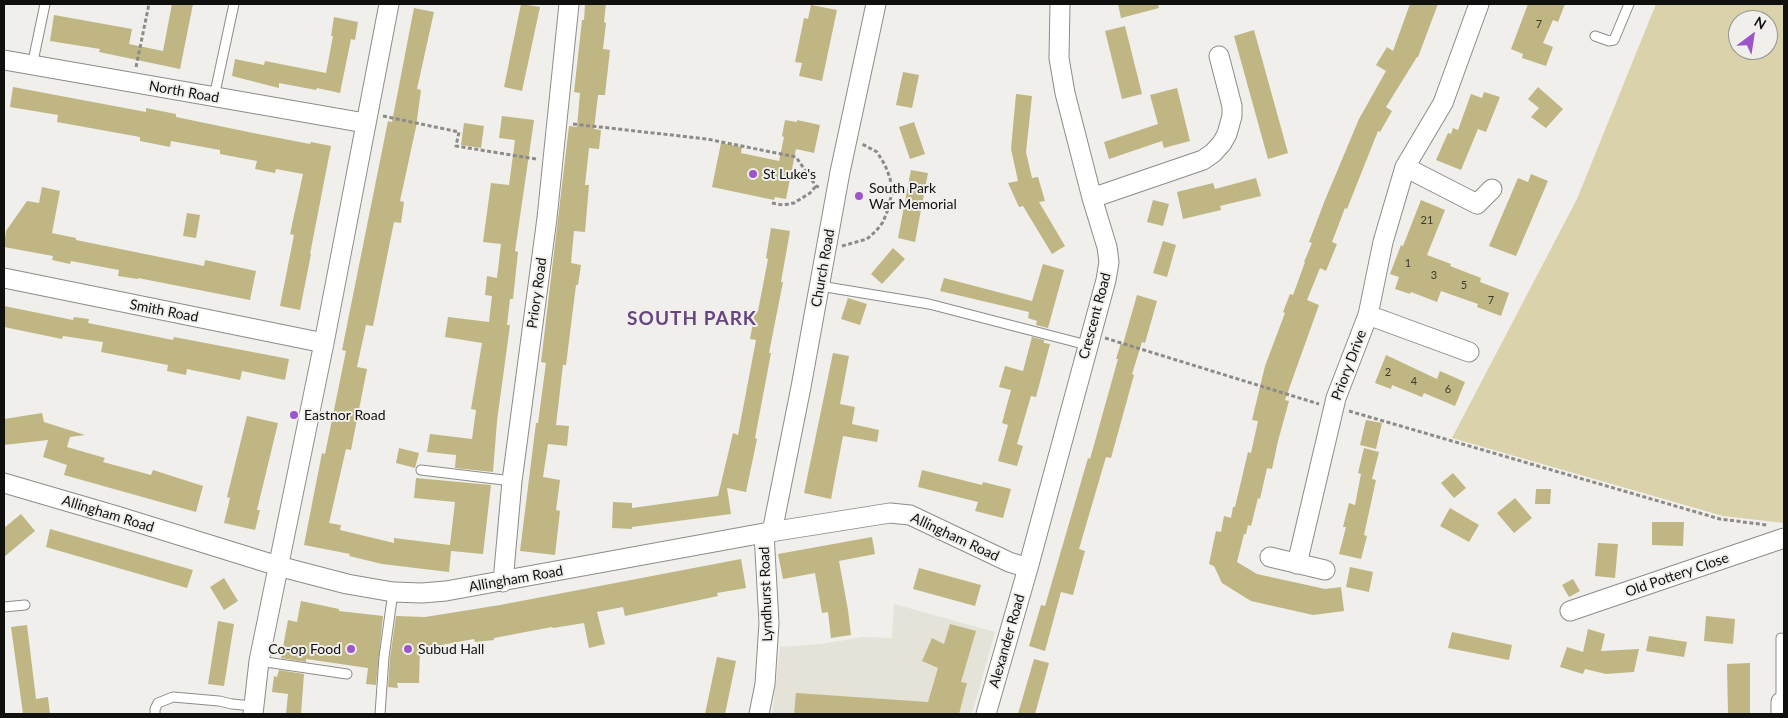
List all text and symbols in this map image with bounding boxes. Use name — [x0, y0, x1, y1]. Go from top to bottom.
north arrow — [1728, 10, 1778, 60]
text: N — [1751, 13, 1769, 33]
house number: 7 — [1536, 17, 1542, 31]
street label: North Road — [148, 78, 220, 106]
place label: St Luke's — [763, 166, 816, 182]
marker: St Luke's — [747, 168, 759, 180]
place label: South Park War Memorial — [869, 180, 957, 212]
marker: South Park War Memorial — [853, 190, 865, 202]
house number: 21 — [1421, 213, 1433, 227]
street label: Church Road — [808, 228, 838, 308]
street label: Priory Road — [524, 256, 550, 330]
house number: 1 — [1405, 256, 1411, 270]
house number: 3 — [1431, 268, 1437, 282]
street label: Crescent Road — [1075, 271, 1115, 361]
house number: 5 — [1461, 278, 1467, 292]
house number: 7 — [1488, 293, 1494, 307]
street label: Smith Road — [128, 296, 200, 326]
district label: SOUTH PARK — [626, 308, 758, 330]
street label: Priory Drive — [1328, 327, 1370, 403]
house number: 2 — [1385, 365, 1391, 379]
house number: 4 — [1411, 374, 1417, 388]
house number: 6 — [1445, 382, 1451, 396]
place label: Eastnor Road — [304, 407, 386, 423]
marker: Eastnor Road — [288, 409, 300, 421]
street label: Allingham Road — [60, 492, 156, 536]
street label: Allingham Road — [908, 509, 1002, 565]
street label: Lyndhurst Road — [756, 546, 776, 642]
street label: Old Pottery Close — [1623, 549, 1731, 601]
street label: Allingham Road — [468, 562, 564, 596]
street label: Alexander Road — [986, 592, 1028, 690]
place label: Co-op Food — [268, 641, 341, 657]
place label: Subud Hall — [418, 641, 484, 657]
marker: Co-op Food — [345, 643, 357, 655]
marker: Subud Hall — [402, 643, 414, 655]

